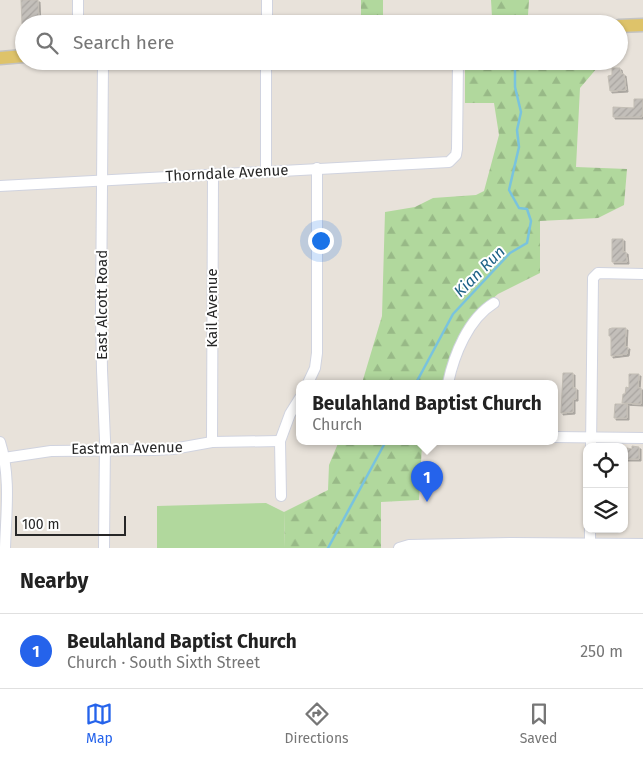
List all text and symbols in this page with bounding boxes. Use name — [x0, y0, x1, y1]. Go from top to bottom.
search box — [15, 15, 628, 70]
icon: search — [33, 29, 61, 57]
text: Search here — [73, 31, 174, 54]
street label: Thorndale Avenue — [165, 161, 289, 185]
your location — [308, 228, 334, 254]
water label: Kian Run — [450, 242, 509, 301]
street label: East Alcott Road — [93, 250, 111, 360]
street label: Kail Avenue — [203, 268, 221, 348]
popup — [296, 380, 558, 445]
text: Beulahland Baptist Church — [312, 392, 542, 415]
text: Church — [312, 415, 362, 434]
street label: Eastman Avenue — [71, 438, 183, 458]
map controls — [583, 443, 628, 533]
button: locate — [583, 443, 628, 488]
pin: 1 — [411, 461, 443, 502]
button: layers — [583, 488, 628, 533]
scale bar — [15, 513, 126, 536]
text: 100 m — [22, 516, 59, 533]
text: Nearby — [20, 568, 88, 594]
text: Beulahland Baptist Church — [67, 630, 297, 653]
text: 1 — [32, 642, 40, 661]
text: 250 m — [580, 642, 623, 661]
text: Church · South Sixth Street — [67, 653, 260, 672]
tab: Map — [85, 700, 113, 747]
tab: Directions — [284, 700, 349, 747]
tab: Saved — [520, 700, 558, 747]

